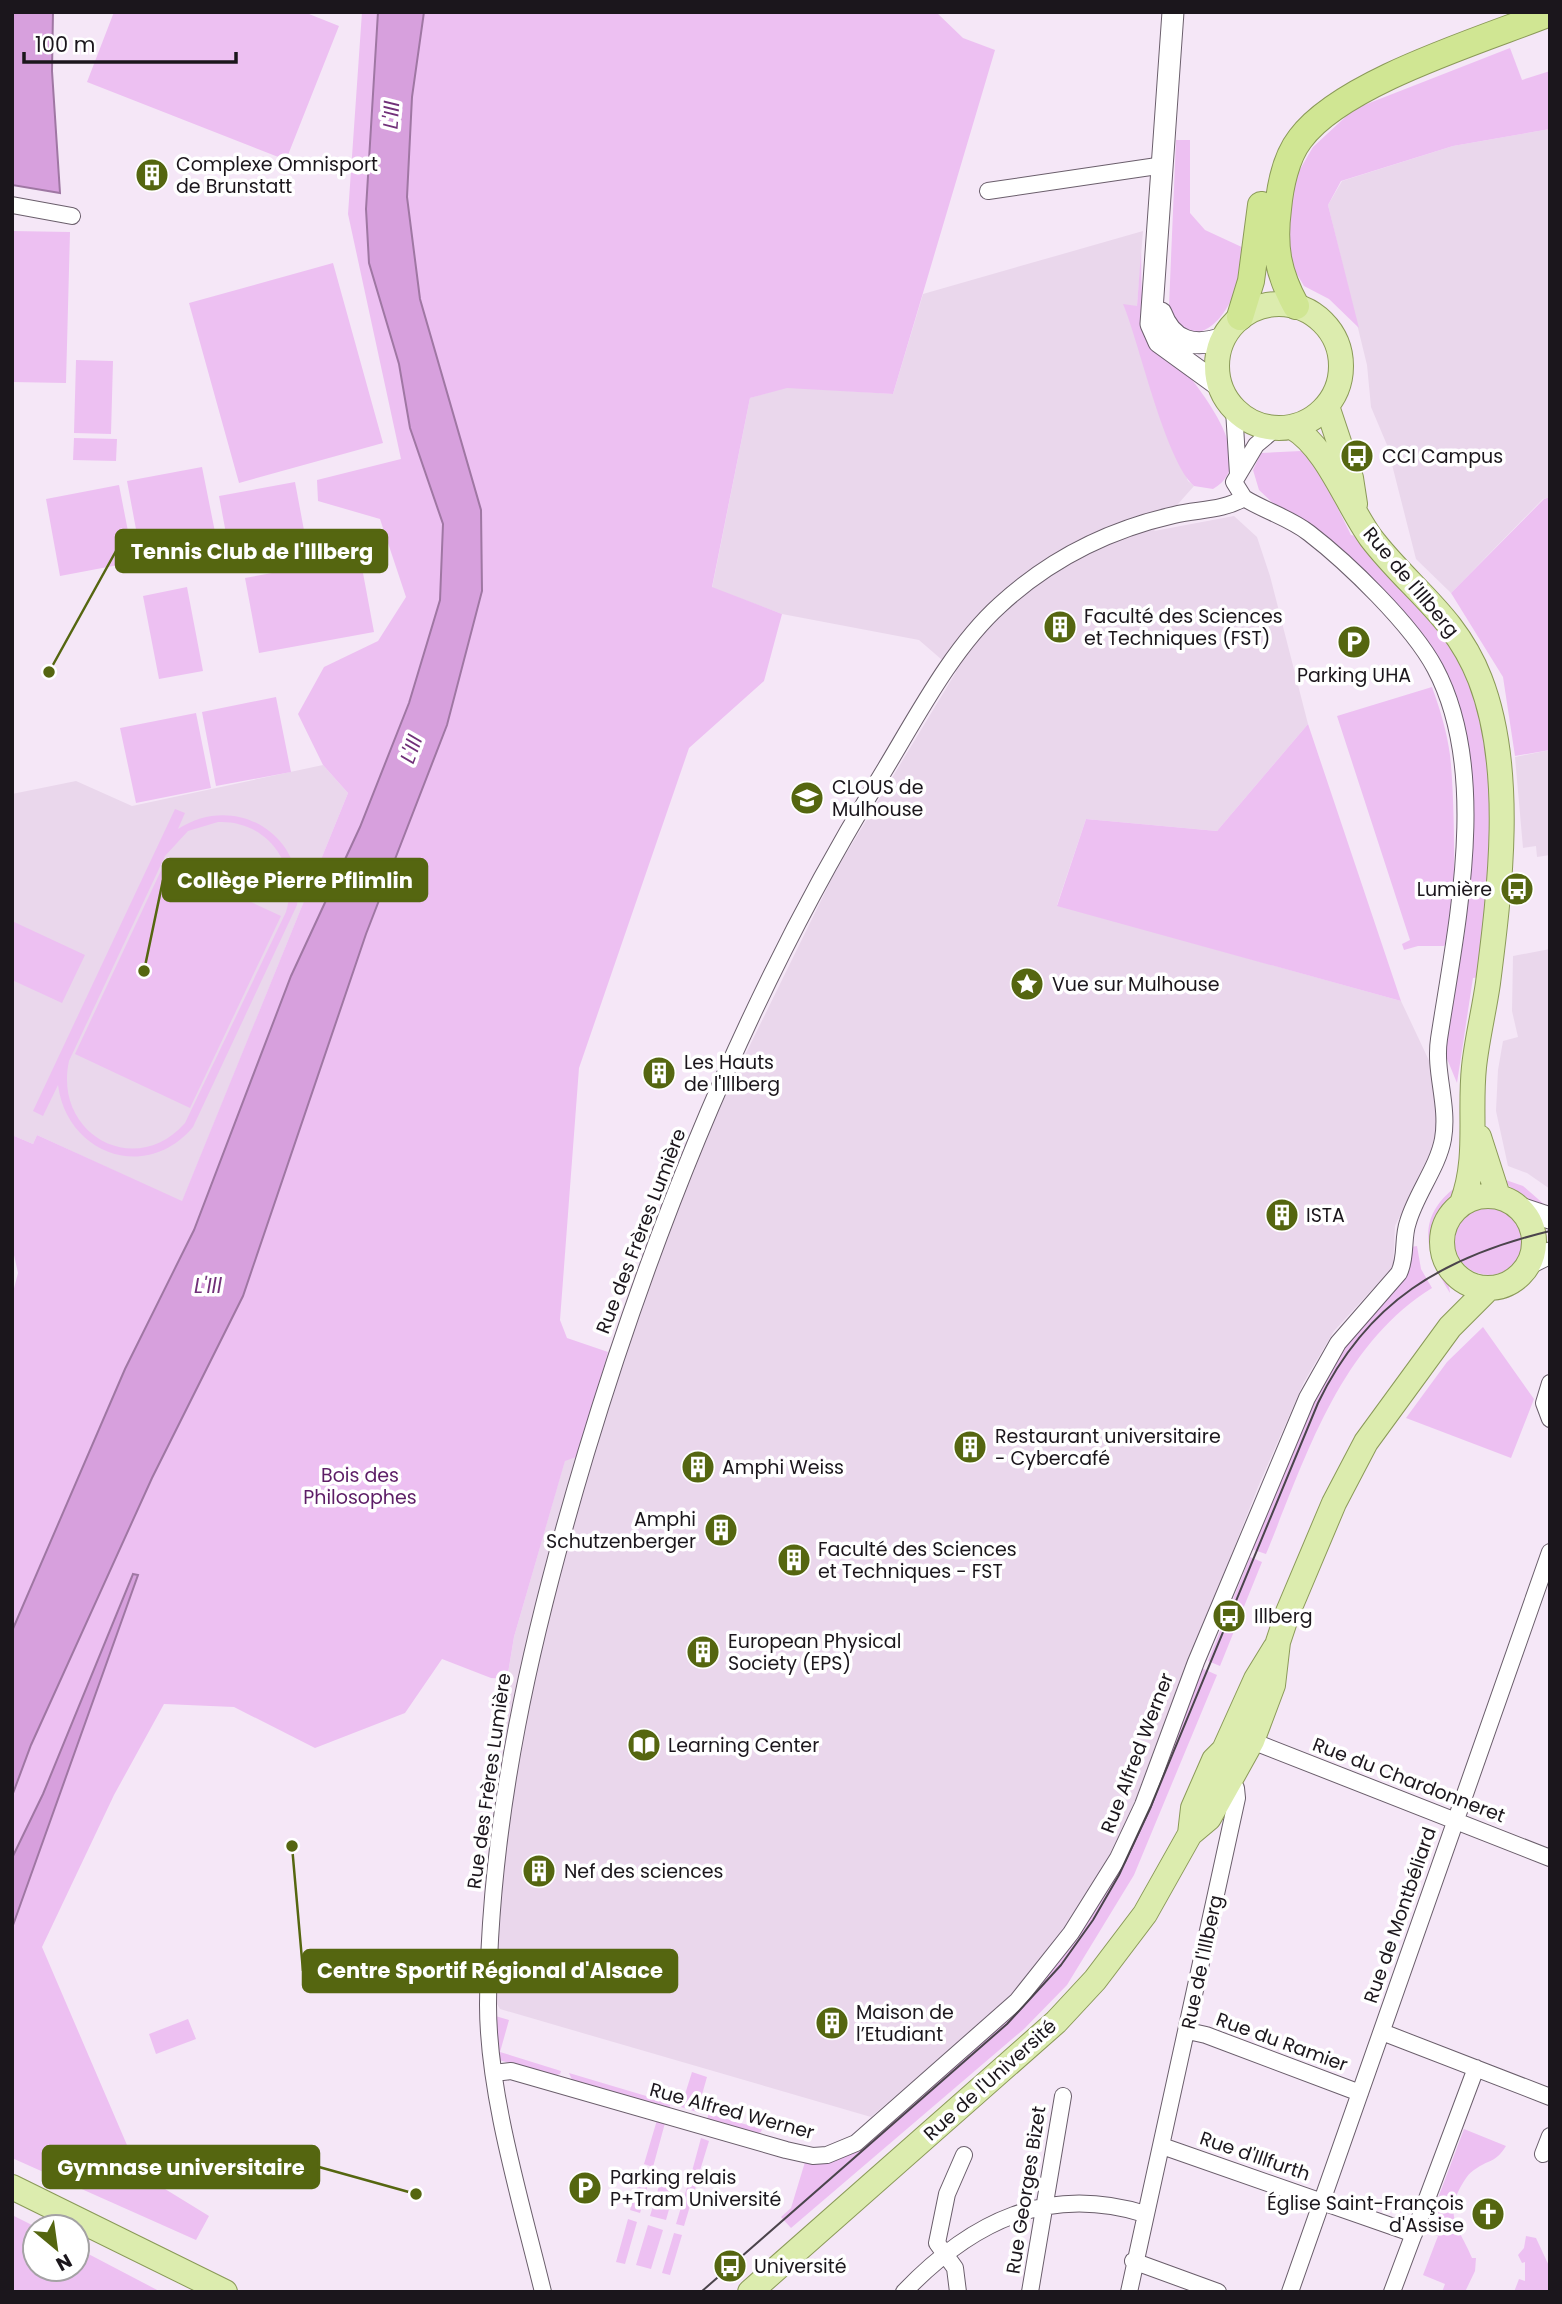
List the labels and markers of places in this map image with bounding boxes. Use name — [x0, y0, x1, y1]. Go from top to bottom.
place label: Complexe Omnisport de Brunstatt — [176, 151, 378, 200]
building icon: Complexe Omnisport de Brunstatt — [133, 156, 171, 194]
bus stop icon: CCI Campus — [1338, 437, 1376, 475]
place label: CCI Campus — [1382, 443, 1503, 470]
callout: Tennis Club de l'Illberg — [116, 530, 387, 572]
place label: Faculté des Sciences et Techniques (FST) — [1084, 603, 1283, 652]
building icon: Faculté des Sciences et Techniques (FST) — [1041, 608, 1079, 646]
parking icon: Parking UHA — [1335, 623, 1373, 661]
place label: Parking UHA — [1297, 662, 1411, 689]
place label: CLOUS de Mulhouse — [832, 774, 924, 823]
school or university icon: CLOUS de Mulhouse — [788, 779, 826, 817]
callout: Collège Pierre Pflimlin — [163, 859, 427, 901]
bus stop icon: Lumière — [1498, 870, 1536, 908]
place label: Lumière — [1417, 876, 1492, 903]
place icon: Vue sur Mulhouse — [1008, 965, 1046, 1003]
place label: Vue sur Mulhouse — [1052, 971, 1219, 998]
place label: Les Hauts de l'Illberg — [684, 1049, 780, 1098]
building icon: Les Hauts de l'Illberg — [640, 1054, 678, 1092]
building icon: ISTA — [1263, 1196, 1301, 1234]
place label: ISTA — [1306, 1202, 1345, 1229]
place label: Restaurant universitaire - Cybercafé — [995, 1423, 1221, 1472]
building icon: Restaurant universitaire - Cybercafé — [951, 1428, 989, 1466]
building icon: Amphi Weiss — [679, 1448, 717, 1486]
place label: Amphi Weiss — [722, 1454, 844, 1481]
place label: Amphi Schutzenberger — [546, 1506, 696, 1555]
building icon: Amphi Schutzenberger — [702, 1511, 740, 1549]
place label: Faculté des Sciences et Techniques - FST — [818, 1536, 1017, 1585]
building icon: Faculté des Sciences et Techniques - FST — [775, 1541, 813, 1579]
bus stop icon: Illberg — [1210, 1597, 1248, 1635]
place label: Illberg — [1254, 1603, 1313, 1630]
place label: European Physical Society (EPS) — [728, 1628, 901, 1677]
building icon: European Physical Society (EPS) — [684, 1633, 722, 1671]
library icon: Learning Center — [625, 1726, 663, 1764]
place label: Learning Center — [668, 1732, 819, 1759]
building icon: Nef des sciences — [520, 1852, 558, 1890]
place label: Nef des sciences — [564, 1858, 723, 1885]
callout: Centre Sportif Régional d'Alsace — [303, 1950, 677, 1992]
place label: Maison de l’Etudiant — [856, 1999, 954, 2048]
building icon: Maison de l’Etudiant — [813, 2004, 851, 2042]
callout: Gymnase universitaire — [43, 2146, 319, 2188]
place label: Parking relais P+Tram Université — [610, 2164, 781, 2213]
parking icon: Parking relais P+Tram Université — [566, 2169, 604, 2207]
place label: Église Saint-François d'Assise — [1267, 2190, 1464, 2239]
church icon: Église Saint-François d'Assise — [1469, 2195, 1507, 2233]
bus stop icon: Université — [711, 2247, 749, 2285]
place label: Université — [754, 2253, 846, 2280]

